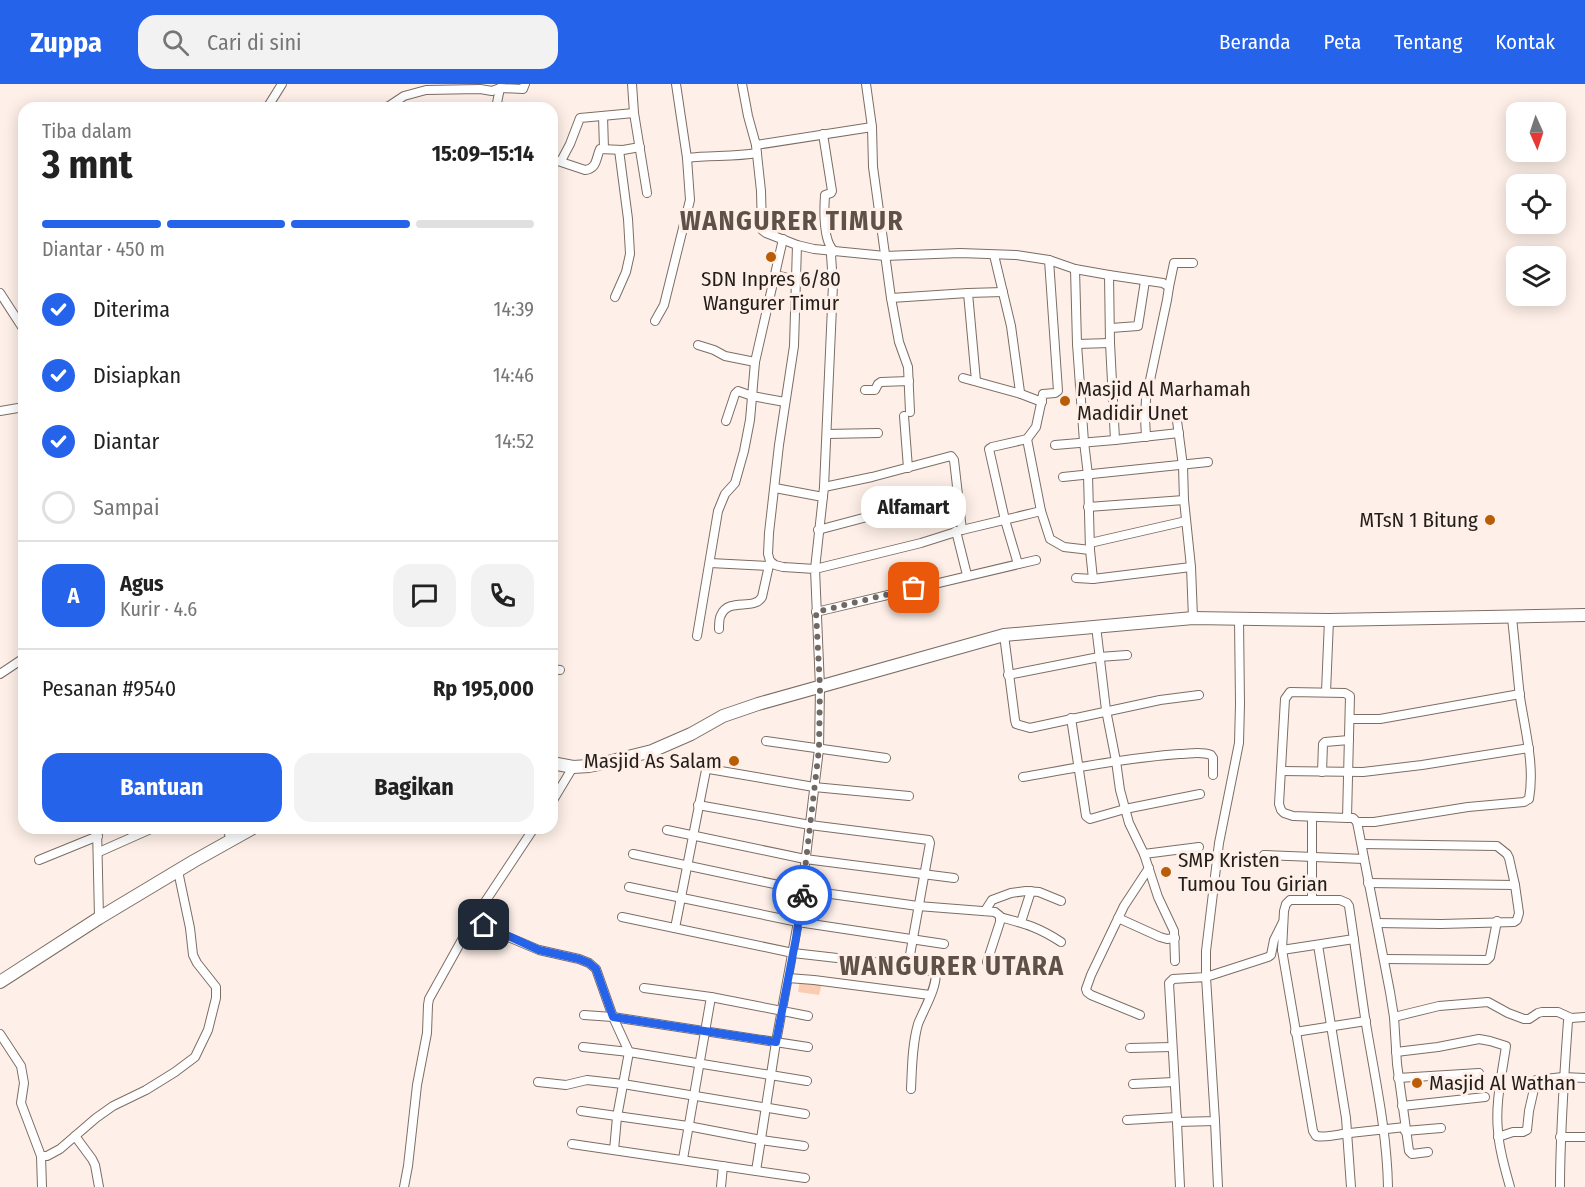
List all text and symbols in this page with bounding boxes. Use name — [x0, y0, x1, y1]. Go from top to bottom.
search box — [138, 15, 558, 69]
text: Zuppa — [30, 26, 102, 59]
icon: search — [159, 26, 192, 59]
text: Cari di sini — [207, 29, 302, 56]
text: Beranda — [1219, 29, 1291, 55]
text: Peta — [1324, 29, 1361, 55]
text: Tentang — [1394, 29, 1462, 55]
text: Kontak — [1495, 29, 1555, 55]
north arrow — [1506, 102, 1566, 162]
map controls — [1506, 102, 1566, 306]
text: Tiba dalam — [42, 119, 132, 143]
text: 15:09–15:14 — [432, 140, 534, 167]
text: 3 mnt — [42, 142, 132, 188]
button: locate — [1506, 174, 1566, 234]
district label: WANGURER TIMUR — [680, 205, 904, 237]
text: Diantar · 450 m — [42, 237, 165, 261]
button: layers — [1506, 246, 1566, 306]
marker: SDN Inpres 6/80 Wangurer Timur — [764, 250, 778, 264]
place label: SDN Inpres 6/80 Wangurer Timur — [701, 266, 841, 316]
icon: check — [42, 293, 75, 326]
text: Diterima — [93, 296, 170, 323]
text: 14:39 — [494, 297, 534, 321]
icon: check — [42, 359, 75, 392]
text: Disiapkan — [93, 362, 181, 389]
text: 14:46 — [493, 363, 534, 387]
place label: Masjid Al Marhamah Madidir Unet — [1077, 376, 1251, 426]
marker: Masjid Al Marhamah Madidir Unet — [1058, 394, 1072, 408]
icon: check — [42, 425, 75, 458]
text: Diantar — [93, 428, 159, 455]
text: 14:52 — [494, 429, 534, 453]
callout: Alfamart — [862, 486, 966, 528]
text: Sampai — [93, 494, 159, 521]
text: Alfamart — [878, 495, 949, 519]
place label: MTsN 1 Bitung — [1359, 507, 1478, 533]
marker: MTsN 1 Bitung — [1483, 513, 1497, 527]
pin — [888, 562, 939, 613]
button: chat — [393, 564, 456, 627]
button: phone — [471, 564, 534, 627]
text: Agus — [120, 570, 164, 597]
icon: bag — [897, 571, 930, 604]
text: A — [68, 582, 79, 609]
text: Kurir · 4.6 — [120, 597, 197, 621]
text: Pesanan #9540 — [42, 675, 176, 702]
text: Rp 195,000 — [433, 675, 534, 702]
place label: Masjid As Salam — [584, 748, 722, 774]
button: Bantuan — [42, 753, 282, 822]
button: Bagikan — [294, 753, 534, 822]
marker: Masjid As Salam — [727, 754, 741, 768]
place label: SMP Kristen Tumou Tou Girian — [1178, 847, 1328, 897]
courier — [772, 865, 832, 925]
marker: SMP Kristen Tumou Tou Girian — [1159, 865, 1173, 879]
icon: bike — [786, 879, 819, 912]
pin — [458, 899, 509, 950]
icon: home — [467, 908, 500, 941]
district label: WANGURER UTARA — [839, 950, 1065, 982]
place label: Masjid Al Wathan — [1429, 1070, 1576, 1096]
marker: Masjid Al Wathan — [1410, 1076, 1424, 1090]

